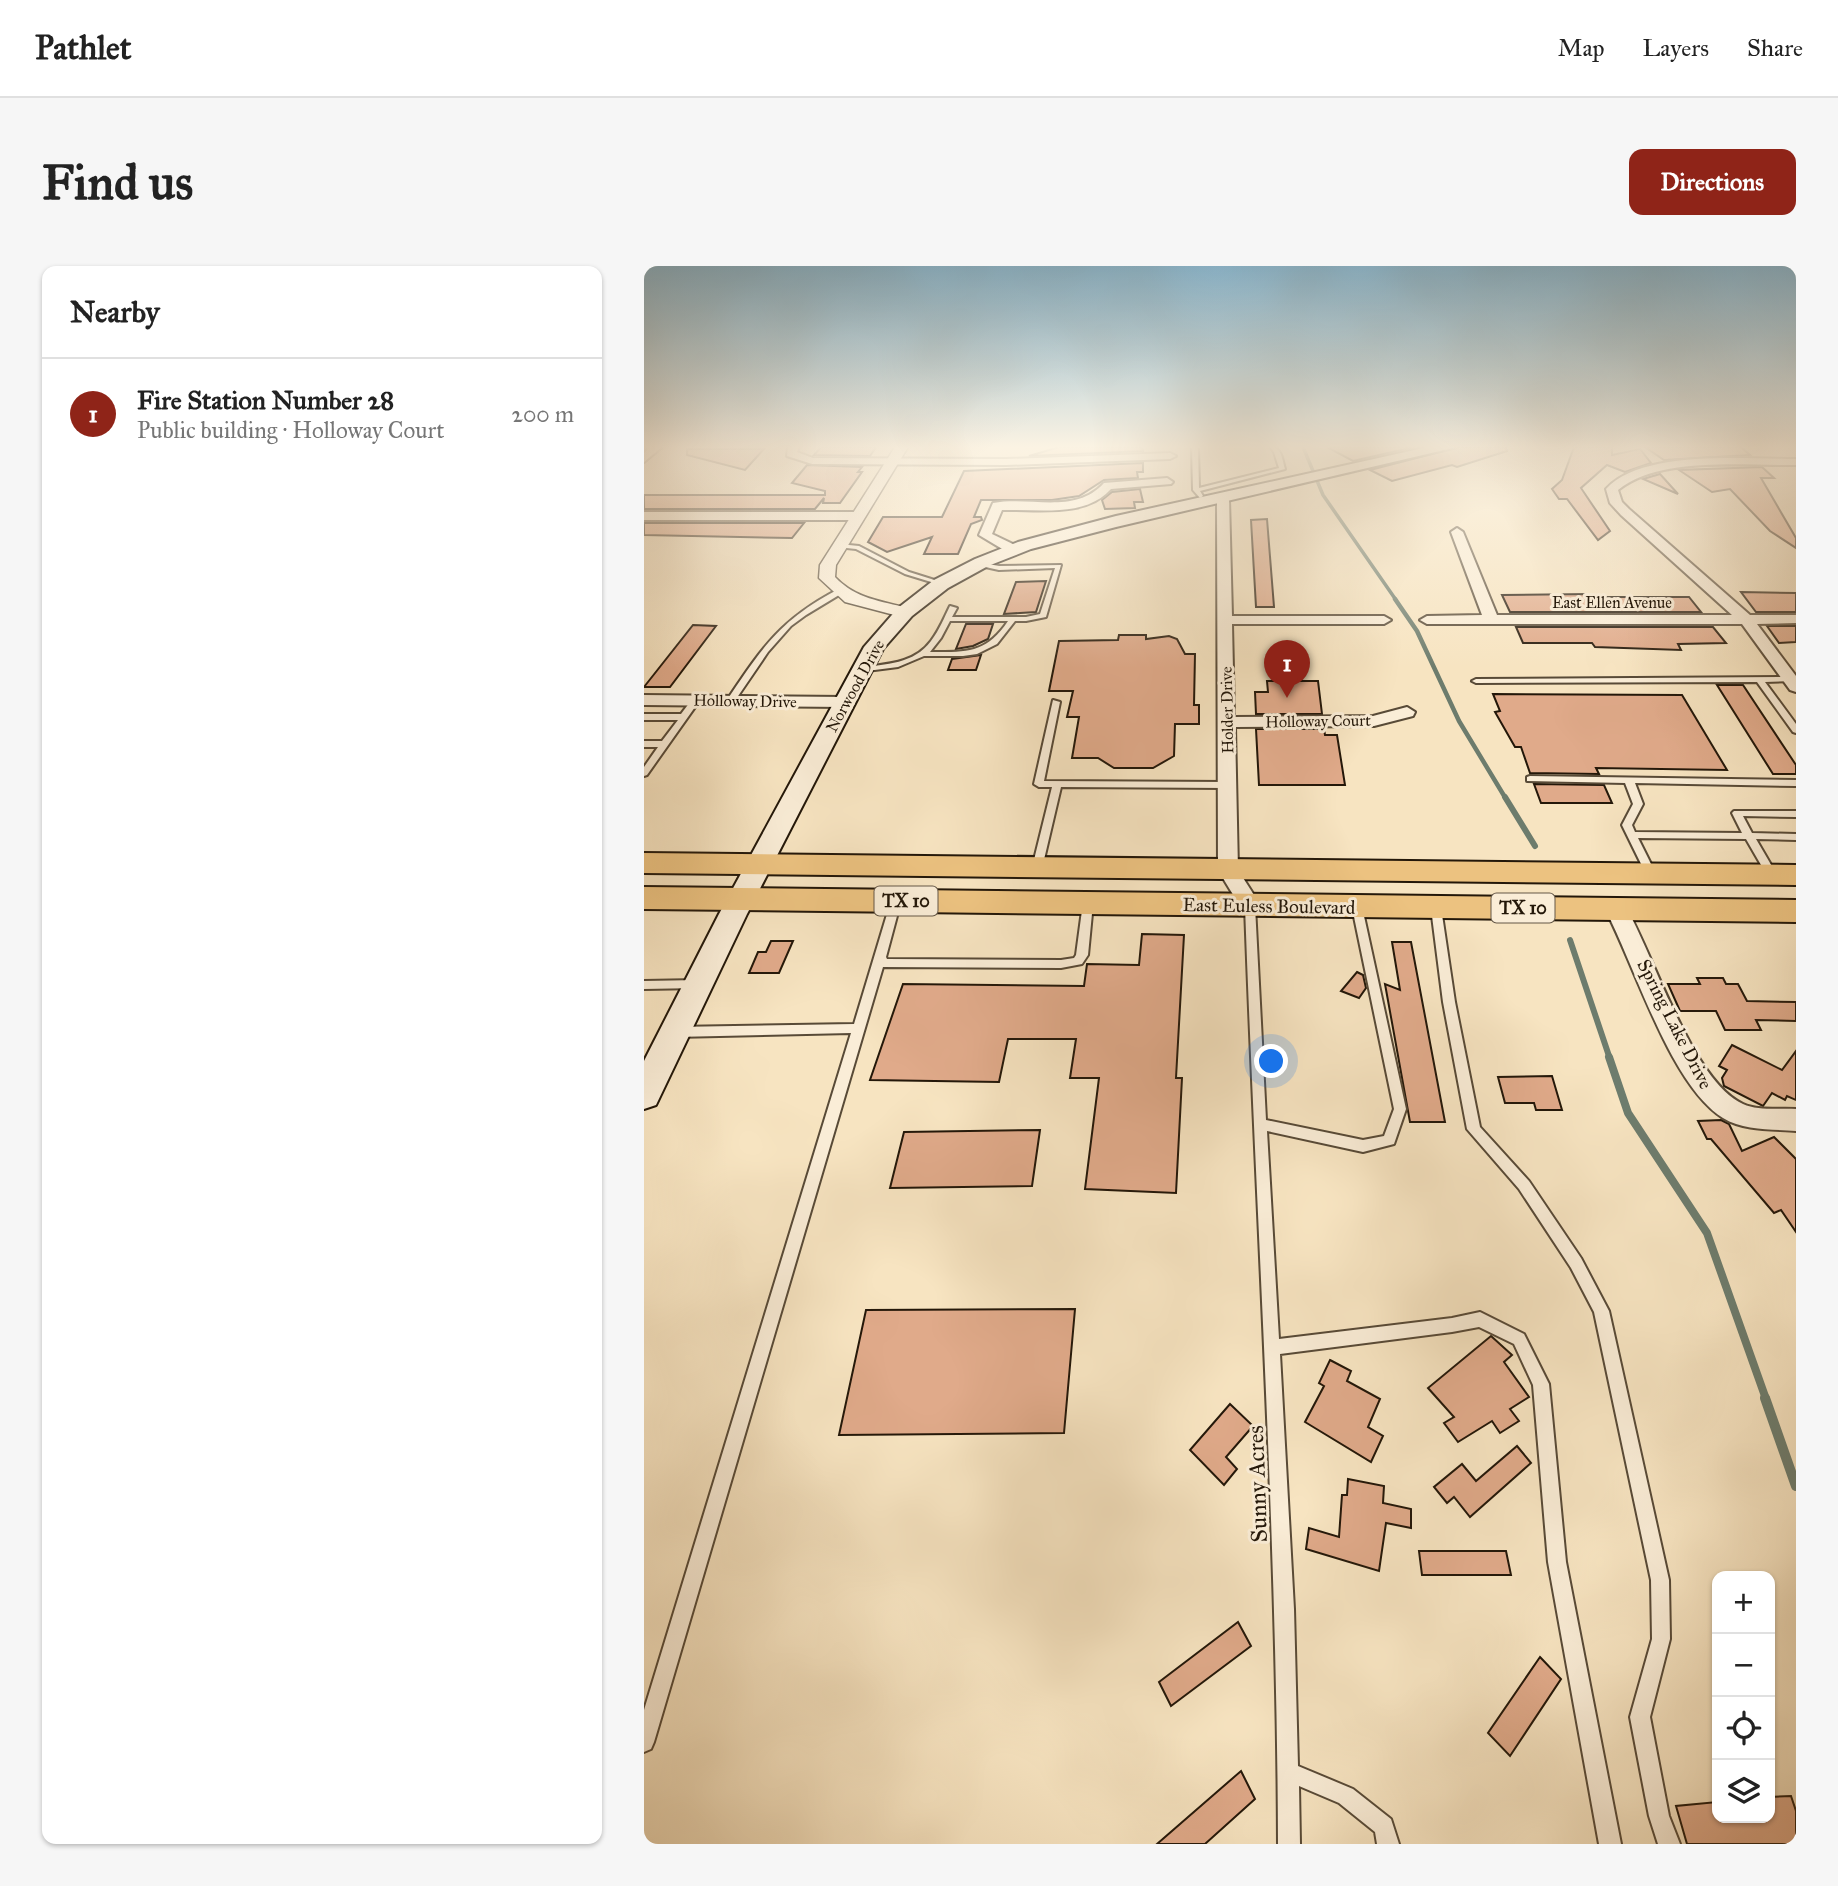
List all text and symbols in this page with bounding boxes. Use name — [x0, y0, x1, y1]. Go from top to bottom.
text: Pathlet — [35, 28, 132, 68]
text: Map — [1558, 33, 1605, 63]
text: Layers — [1643, 33, 1709, 63]
text: Share — [1747, 33, 1803, 63]
button: Directions — [1629, 149, 1796, 215]
text: Find us — [42, 153, 193, 212]
text: Nearby — [70, 294, 160, 330]
text: Fire Station Number 28 — [137, 384, 394, 416]
text: 1 — [88, 400, 98, 428]
text: 200 m — [512, 400, 574, 428]
text: Public building · Holloway Court — [137, 416, 444, 444]
street label: East Ellen Avenue — [1552, 593, 1672, 612]
street label: Norwood Drive — [822, 636, 888, 736]
pin: 1 — [1264, 640, 1310, 698]
street label: Holder Drive — [1217, 666, 1237, 754]
street label: Holloway Drive — [693, 691, 797, 711]
street label: Holloway Court — [1265, 711, 1371, 731]
road number: TX 10 — [874, 886, 938, 916]
street label: East Euless Boulevard — [1182, 893, 1356, 919]
road number: TX 10 — [1492, 894, 1554, 922]
street label: Spring Lake Drive — [1631, 955, 1718, 1093]
your location — [1254, 1044, 1288, 1078]
street label: Sunny Acres — [1241, 1425, 1273, 1543]
map controls — [1712, 1571, 1775, 1823]
button: + — [1712, 1571, 1775, 1634]
button: − — [1712, 1634, 1775, 1697]
button: locate — [1712, 1697, 1775, 1760]
button: layers — [1712, 1760, 1775, 1823]

